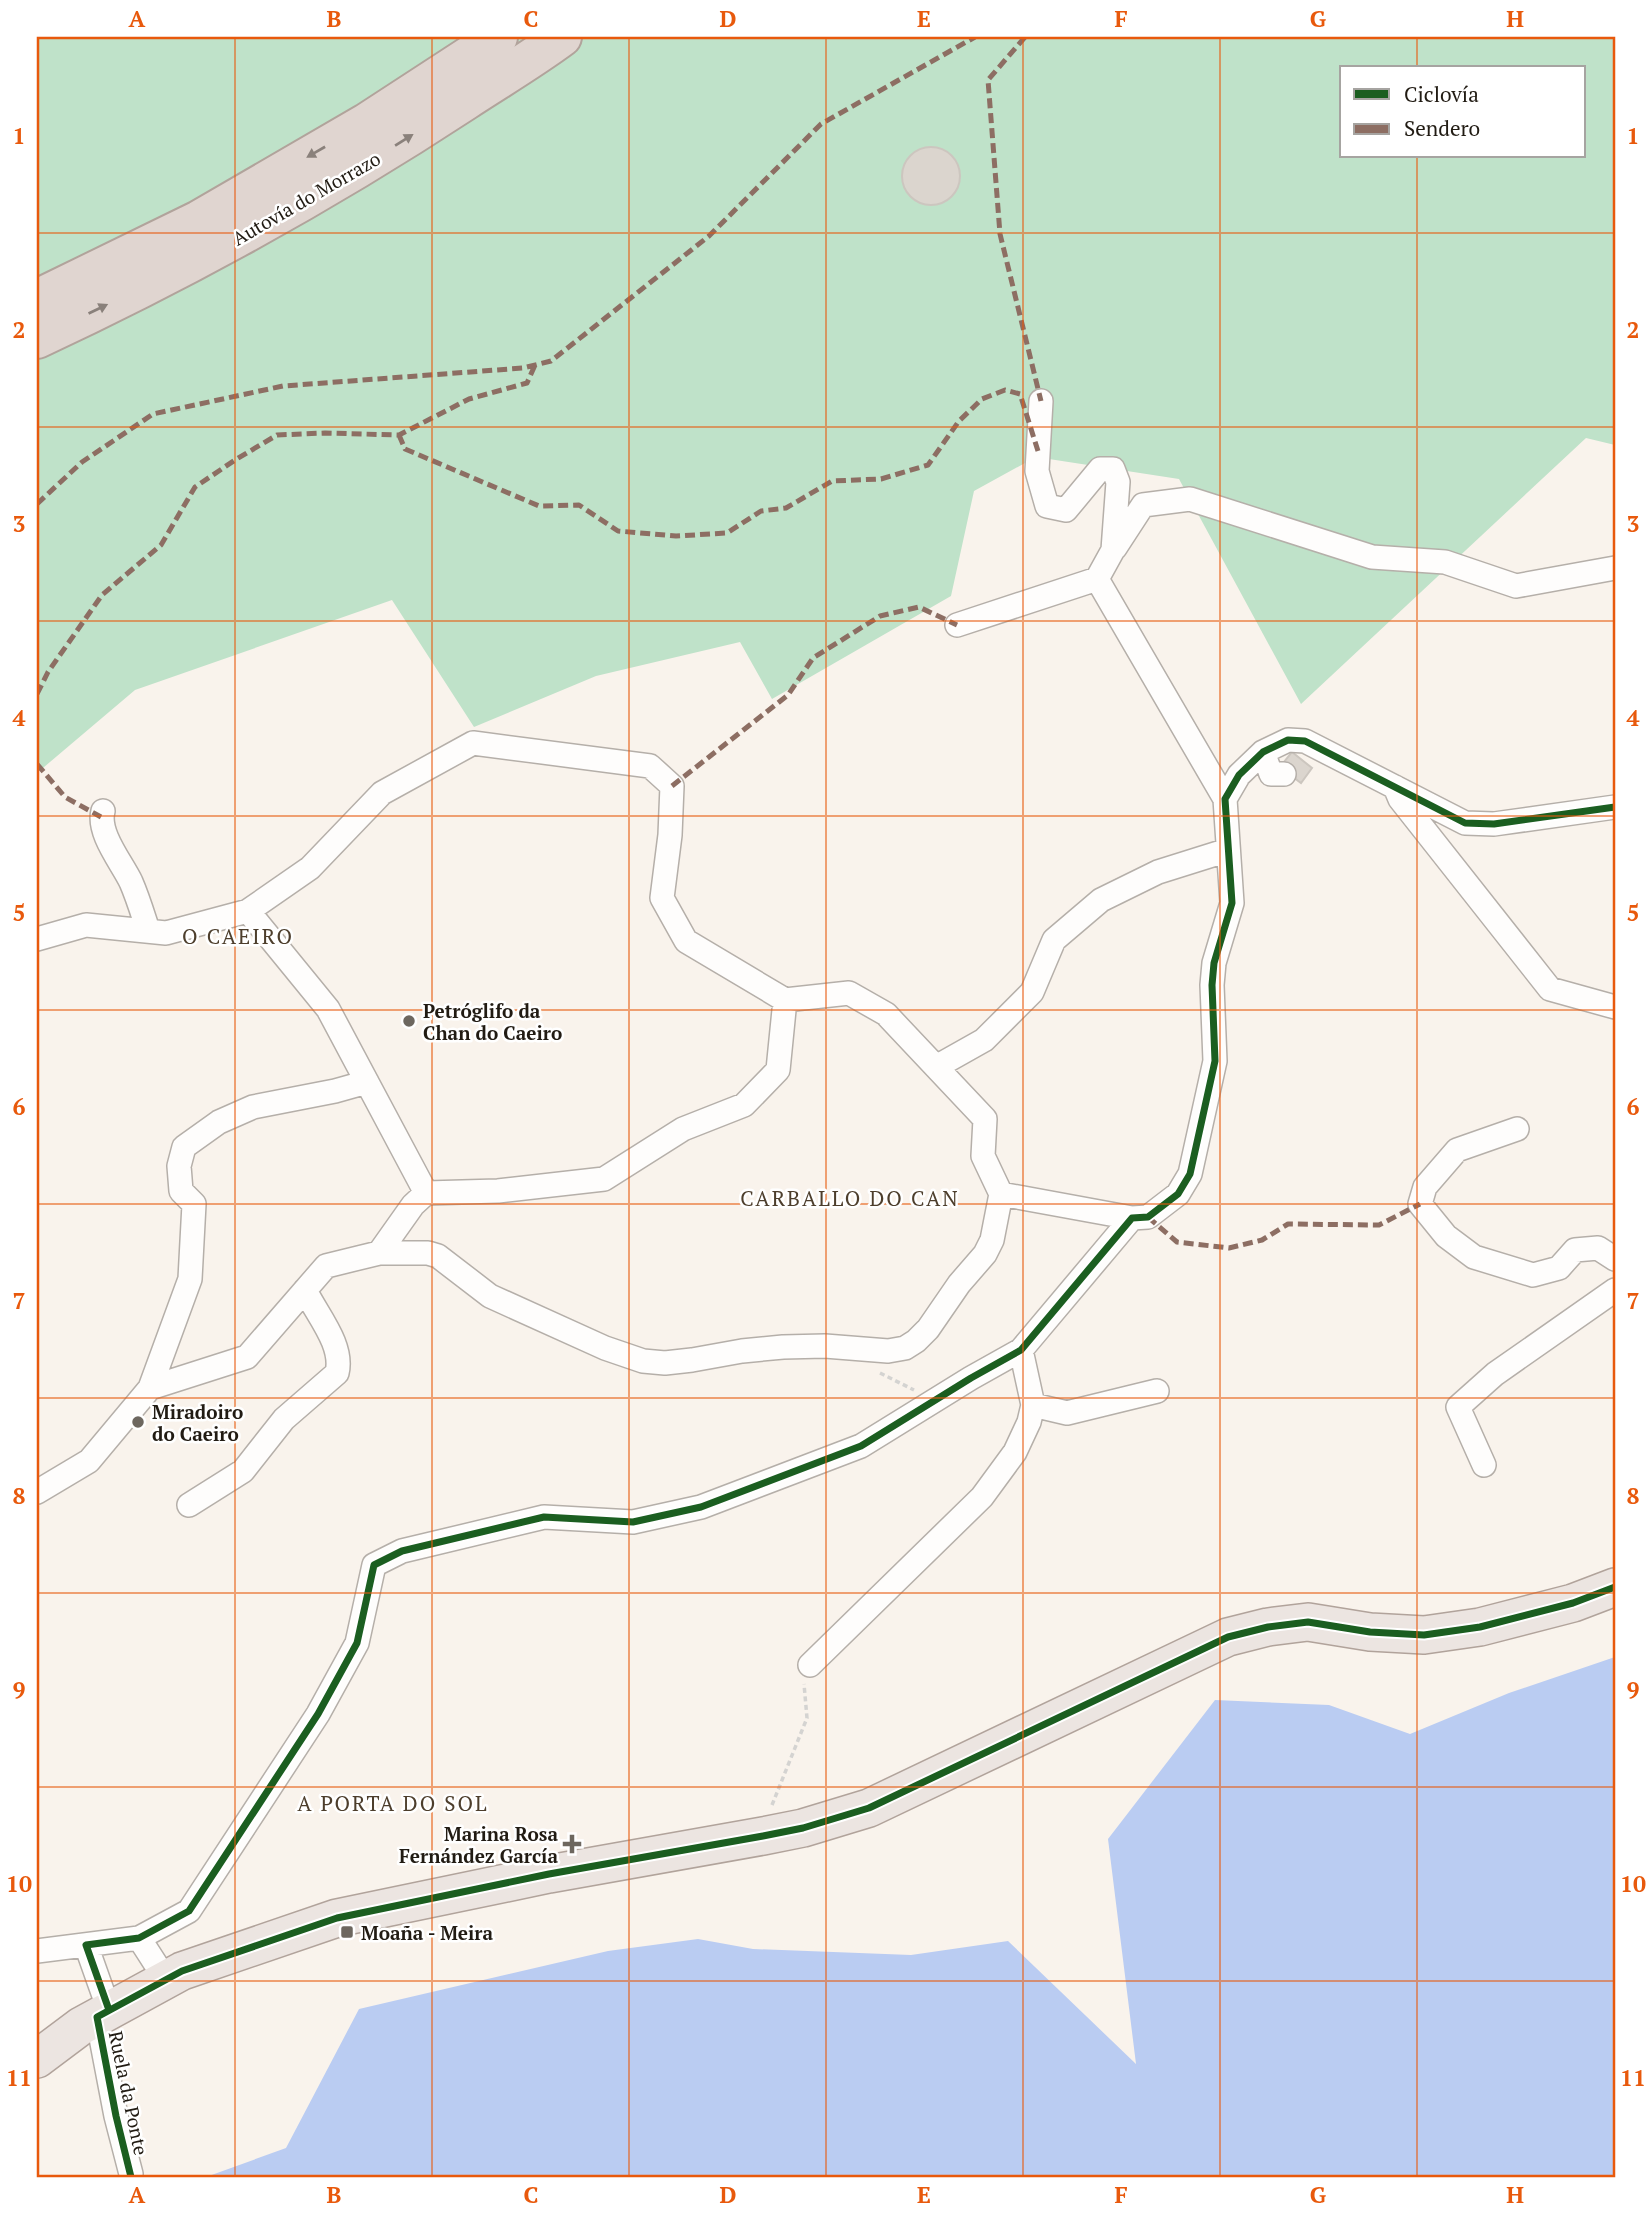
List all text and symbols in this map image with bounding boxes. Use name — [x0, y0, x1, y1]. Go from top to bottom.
text: A — [129, 3, 146, 34]
text: B — [327, 3, 342, 34]
text: C — [524, 3, 539, 34]
text: D — [720, 3, 737, 34]
text: E — [917, 3, 931, 34]
text: F — [1114, 3, 1128, 34]
text: G — [1310, 3, 1327, 34]
text: H — [1506, 3, 1524, 34]
legend — [1340, 66, 1586, 158]
text: Ciclovía — [1404, 80, 1479, 108]
text: Sendero — [1404, 114, 1480, 142]
text: 1 — [13, 120, 26, 151]
text: 1 — [1627, 120, 1640, 151]
one-way arrow — [395, 134, 414, 147]
street label: Autovía do Morrazo — [227, 145, 385, 251]
one-way arrow — [306, 146, 325, 158]
one-way arrow — [88, 304, 108, 315]
text: 2 — [13, 314, 26, 345]
text: 2 — [1627, 314, 1640, 345]
text: 3 — [13, 508, 26, 539]
text: 3 — [1627, 508, 1640, 539]
text: 4 — [13, 702, 26, 733]
text: 4 — [1627, 702, 1640, 733]
text: 5 — [13, 897, 26, 928]
text: 5 — [1627, 897, 1640, 928]
district label: O CAEIRO — [182, 922, 294, 950]
place label: Petróglifo da Chan do Caeiro — [423, 998, 562, 1045]
marker: Petróglifo da Chan do Caeiro — [401, 1013, 417, 1029]
text: 6 — [13, 1091, 26, 1122]
text: 6 — [1627, 1091, 1640, 1122]
district label: CARBALLO DO CAN — [740, 1184, 960, 1212]
text: 7 — [13, 1285, 26, 1316]
text: 7 — [1627, 1285, 1640, 1316]
place label: Miradoiro do Caeiro — [152, 1399, 243, 1446]
marker: Miradoiro do Caeiro — [130, 1414, 146, 1430]
text: 8 — [13, 1480, 26, 1511]
text: 8 — [1627, 1480, 1640, 1511]
text: 9 — [13, 1674, 26, 1705]
text: 9 — [1627, 1674, 1640, 1705]
district label: A PORTA DO SOL — [297, 1789, 489, 1817]
place label: Marina Rosa Fernández García — [399, 1821, 558, 1868]
marker: Marina Rosa Fernández García — [564, 1836, 580, 1852]
text: 10 — [6, 1868, 32, 1899]
text: 10 — [1620, 1868, 1646, 1899]
place label: Moaña - Meira — [361, 1920, 494, 1945]
marker: Moaña - Meira — [339, 1924, 355, 1940]
street label: Ruela da Ponte — [104, 2029, 154, 2157]
text: 11 — [6, 2062, 32, 2093]
text: 11 — [1620, 2062, 1646, 2093]
text: A — [129, 2179, 146, 2210]
text: B — [327, 2179, 342, 2210]
text: C — [524, 2179, 539, 2210]
text: D — [720, 2179, 737, 2210]
text: E — [917, 2179, 931, 2210]
text: F — [1114, 2179, 1128, 2210]
text: G — [1310, 2179, 1327, 2210]
text: H — [1506, 2179, 1524, 2210]

